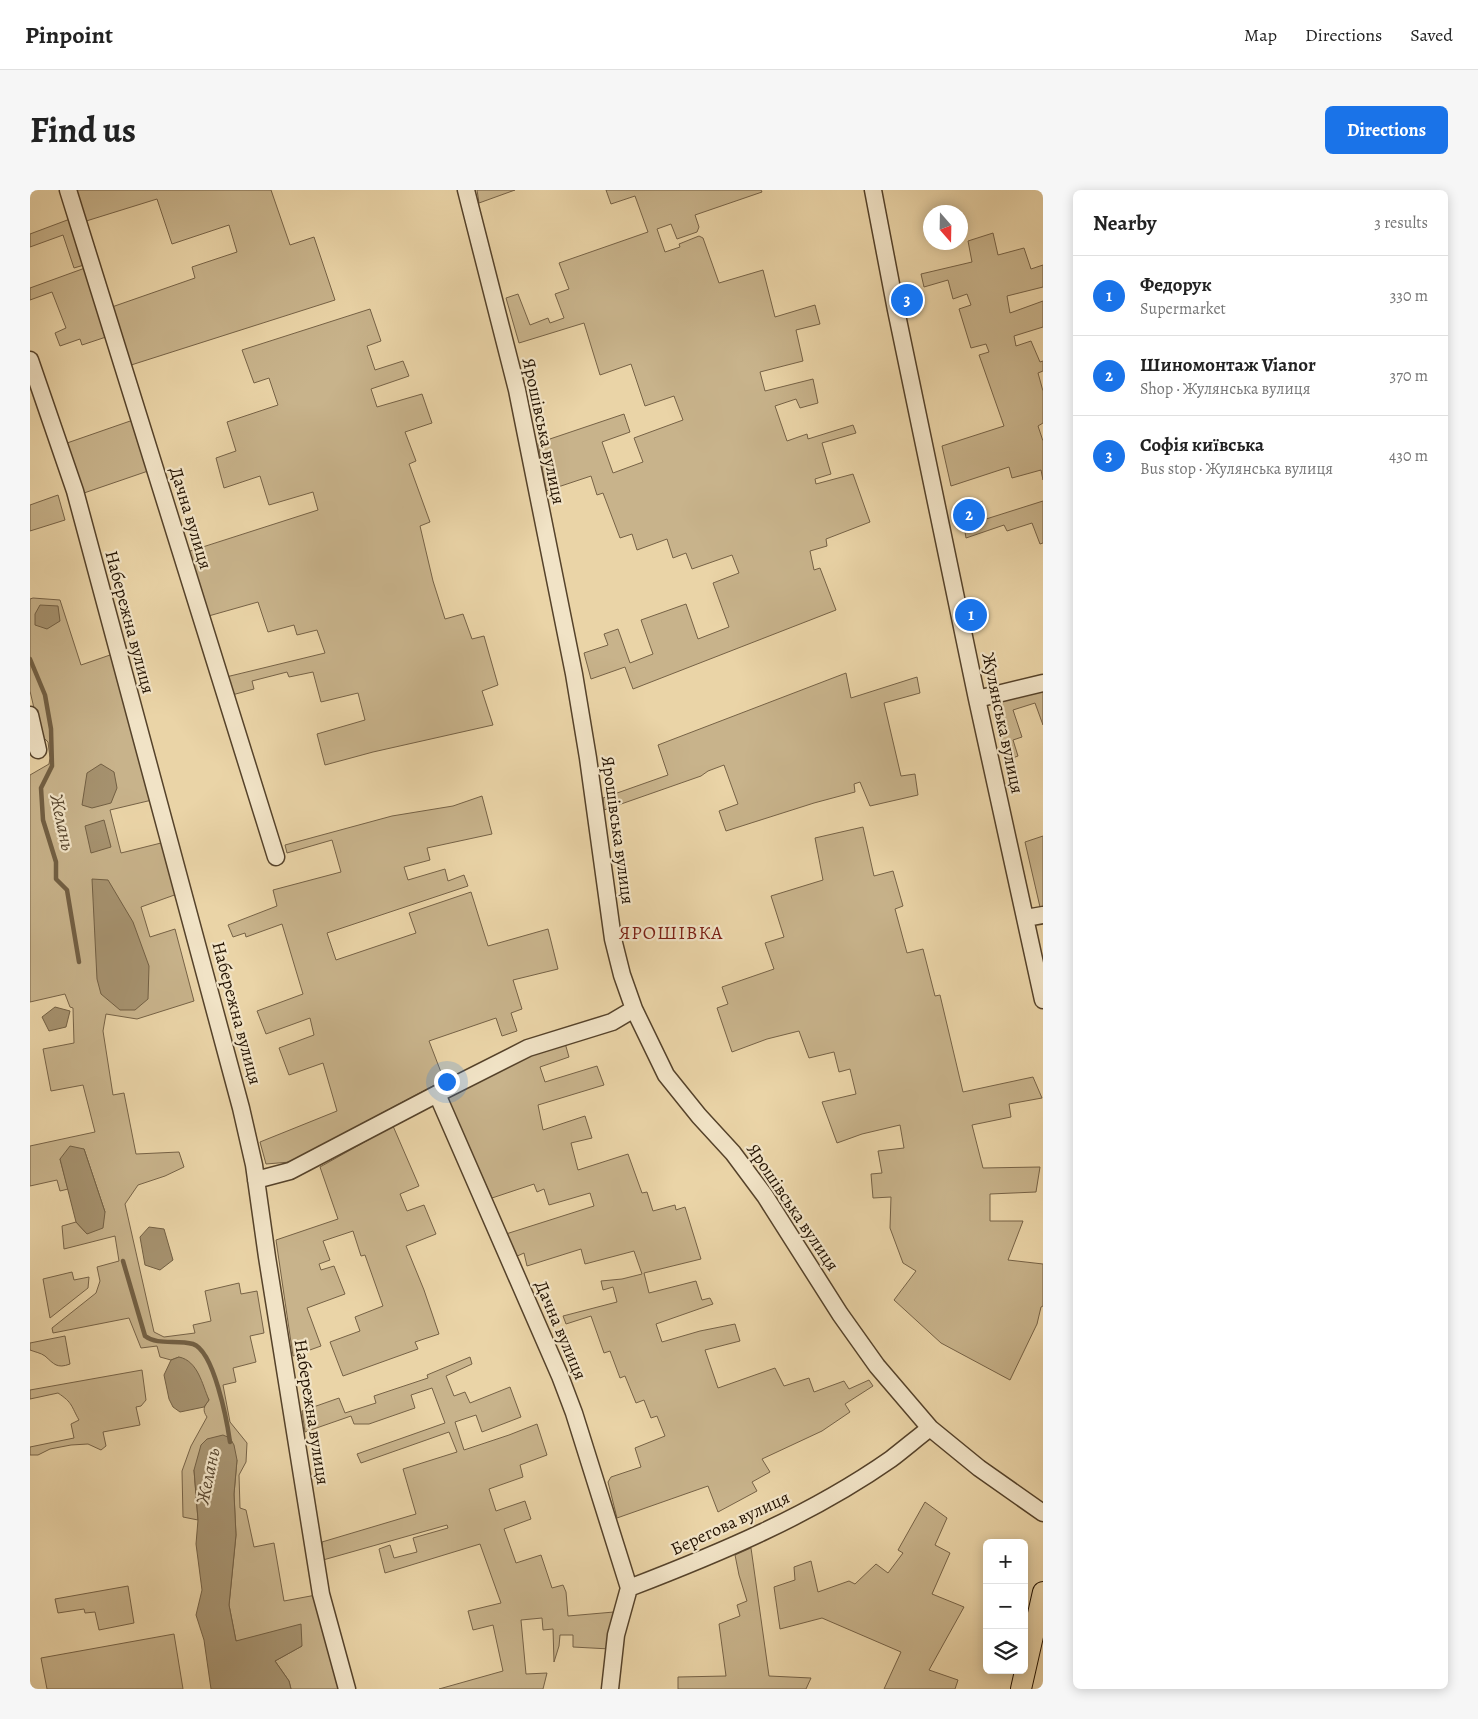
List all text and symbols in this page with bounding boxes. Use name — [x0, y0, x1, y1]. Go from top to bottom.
text: Pinpoint — [25, 19, 113, 51]
text: Map — [1244, 23, 1277, 47]
text: Directions — [1305, 23, 1382, 47]
text: Saved — [1410, 23, 1453, 47]
text: Find us — [30, 106, 136, 154]
button: Directions — [1325, 106, 1448, 154]
north arrow — [923, 205, 968, 250]
text: Nearby — [1093, 209, 1156, 237]
text: 3 results — [1374, 212, 1428, 234]
text: Федорук — [1140, 272, 1212, 298]
pin: 3 — [891, 281, 923, 319]
text: 1 — [1106, 285, 1112, 307]
text: 330 m — [1390, 285, 1428, 307]
text: Supermarket — [1140, 298, 1226, 320]
text: Шиномонтаж Vianor — [1140, 352, 1316, 378]
street label: Ярошівська вулиця — [517, 355, 571, 507]
text: 2 — [1105, 365, 1113, 387]
text: 370 m — [1390, 365, 1428, 387]
text: Shop · Жулянська вулиця — [1140, 378, 1310, 400]
text: Софія київська — [1140, 432, 1264, 458]
text: 3 — [1106, 445, 1112, 467]
text: 430 m — [1389, 445, 1428, 467]
text: Bus stop · Жулянська вулиця — [1140, 458, 1333, 480]
street label: Дачна вулиця — [164, 464, 218, 572]
pin: 2 — [953, 496, 985, 534]
street label: Набережна вулиця — [99, 548, 161, 696]
pin: 1 — [955, 596, 987, 634]
street label: Жулянська вулиця — [976, 650, 1030, 796]
street label: Ярошівська вулиця — [596, 754, 640, 906]
water label: Желань — [43, 791, 81, 853]
district label: ЯРОШІВКА — [619, 920, 723, 946]
street label: Набережна вулиця — [206, 939, 268, 1087]
your location — [434, 1069, 460, 1095]
street label: Ярошівська вулиця — [741, 1138, 845, 1276]
street label: Дачна вулиця — [529, 1277, 593, 1383]
street label: Набережна вулиця — [289, 1337, 335, 1487]
water label: Желань — [189, 1446, 227, 1508]
street label: Берегова вулиця — [667, 1485, 793, 1561]
map controls — [983, 1539, 1028, 1674]
button: + — [983, 1539, 1028, 1584]
button: − — [983, 1584, 1028, 1629]
button: layers — [983, 1629, 1028, 1674]

